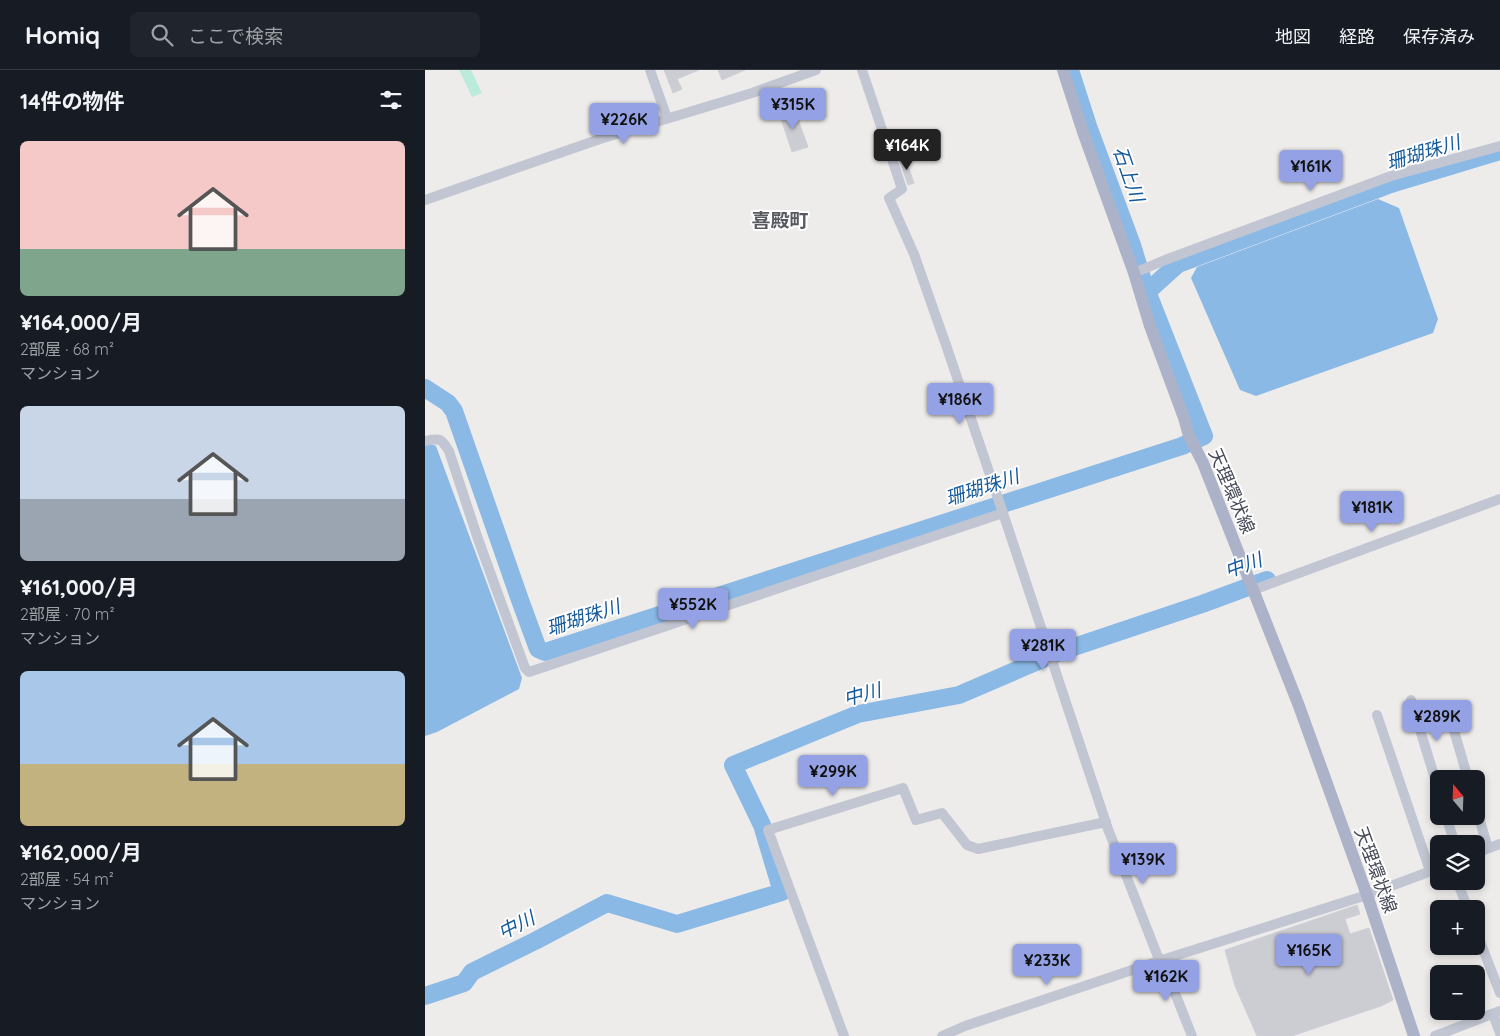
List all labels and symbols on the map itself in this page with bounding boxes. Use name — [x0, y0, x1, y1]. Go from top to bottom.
pin: ¥315K — [758, 88, 828, 130]
pin: ¥226K — [589, 102, 659, 145]
pin: ¥164K — [872, 128, 942, 171]
water label: 珊瑚珠川 — [1383, 129, 1465, 175]
water label: 石上川 — [1108, 143, 1150, 207]
pin: ¥161K — [1276, 150, 1346, 192]
district label: 喜殿町 — [751, 208, 809, 232]
pin: ¥186K — [925, 382, 995, 425]
street label: 天理環状線 — [1204, 445, 1260, 537]
water label: 珊瑚珠川 — [942, 463, 1024, 510]
pin: ¥181K — [1337, 490, 1407, 533]
water label: 中川 — [1221, 547, 1267, 583]
pin: ¥552K — [658, 588, 728, 630]
water label: 珊瑚珠川 — [543, 593, 625, 640]
pin: ¥281K — [1008, 628, 1078, 671]
water label: 中川 — [841, 677, 885, 711]
pin: ¥289K — [1402, 700, 1472, 742]
pin: ¥299K — [798, 754, 868, 797]
north arrow — [1430, 770, 1485, 825]
street label: 天理環状線 — [1350, 824, 1402, 916]
pin: ¥139K — [1108, 842, 1178, 885]
water label: 中川 — [494, 905, 540, 944]
pin: ¥165K — [1274, 934, 1344, 976]
pin: ¥233K — [1012, 944, 1082, 986]
pin: ¥162K — [1131, 960, 1201, 1002]

